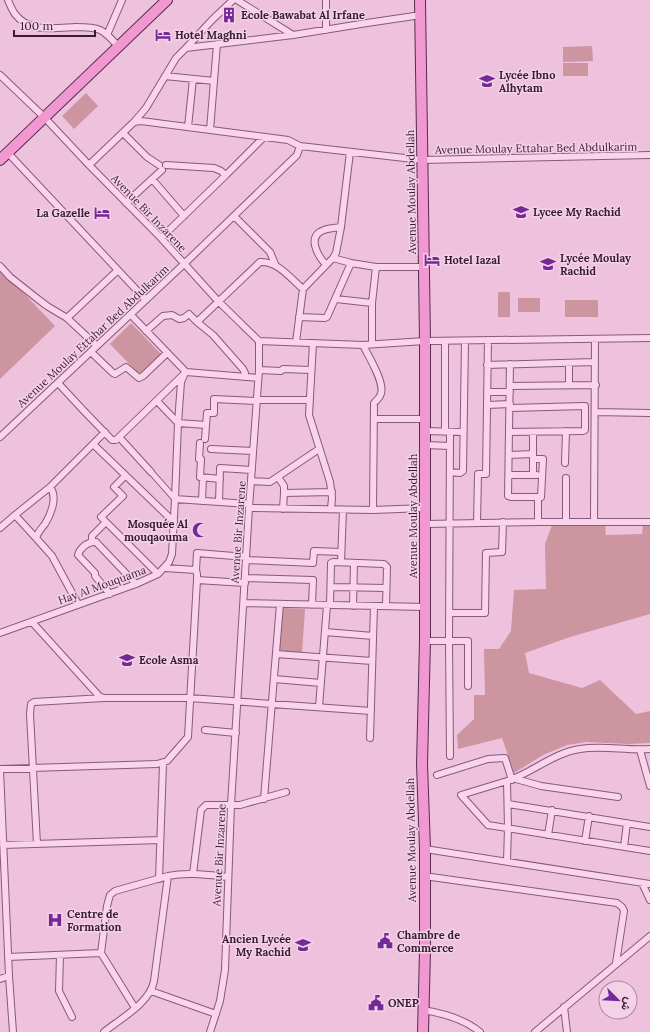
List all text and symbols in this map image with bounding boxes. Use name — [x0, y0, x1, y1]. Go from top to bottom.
building icon: Ecole Bawabat Al Irfane — [220, 6, 238, 24]
place label: Ecole Bawabat Al Irfane — [241, 8, 365, 22]
scale bar — [14, 12, 95, 38]
text: 100 m — [20, 18, 53, 33]
hotel icon: Hotel Maghni — [154, 26, 172, 44]
place label: Hotel Maghni — [175, 28, 247, 42]
place label: Lycée Ibno Alhytam — [499, 68, 555, 95]
school or university icon: Lycée Ibno Alhytam — [478, 72, 496, 90]
street label: Avenue Moulay Abdellah — [403, 129, 419, 255]
street label: Avenue Moulay Ettahar Bed Abdulkarim — [434, 139, 637, 157]
street label: Avenue Bir Inzarene — [108, 171, 190, 255]
school or university icon: Lycee My Rachid — [512, 203, 530, 221]
hotel icon: La Gazelle — [93, 204, 111, 222]
place label: Lycee My Rachid — [533, 205, 621, 219]
place label: La Gazelle — [36, 206, 90, 220]
hotel icon: Hotel Iazal — [423, 251, 441, 269]
place label: Lycée Moulay Rachid — [560, 251, 632, 278]
place label: Hotel Iazal — [444, 253, 501, 267]
school or university icon: Lycée Moulay Rachid — [539, 255, 557, 273]
street label: Avenue Moulay Ettahar Bed Abdulkarim — [13, 262, 172, 411]
street label: Avenue Moulay Abdellah — [406, 453, 420, 579]
street label: Avenue Bir Inzarene — [227, 480, 249, 585]
place label: Mosquée Al mouqaouma — [124, 517, 189, 544]
mosque icon: Mosquée Al mouqaouma — [191, 521, 209, 539]
street label: Hay Al Mouquama — [56, 562, 148, 607]
school or university icon: Ecole Asma — [118, 651, 136, 669]
place label: Ecole Asma — [139, 653, 199, 667]
street label: Avenue Moulay Abdellah — [403, 777, 419, 903]
street label: Avenue Bir Inzarene — [209, 803, 229, 908]
place label: Centre de Formation — [67, 907, 122, 934]
hospital icon: Centre de Formation — [46, 911, 64, 929]
place label: Chambre de Commerce — [397, 928, 460, 955]
place label: Ancien Lycée My Rachid — [222, 932, 291, 959]
public building icon: Chambre de Commerce — [376, 932, 394, 950]
school or university icon: Ancien Lycée My Rachid — [294, 936, 312, 954]
north arrow — [598, 980, 638, 1020]
public building icon: ONEP — [367, 994, 385, 1012]
text: ش — [618, 995, 636, 1013]
place label: ONEP — [388, 996, 419, 1010]

